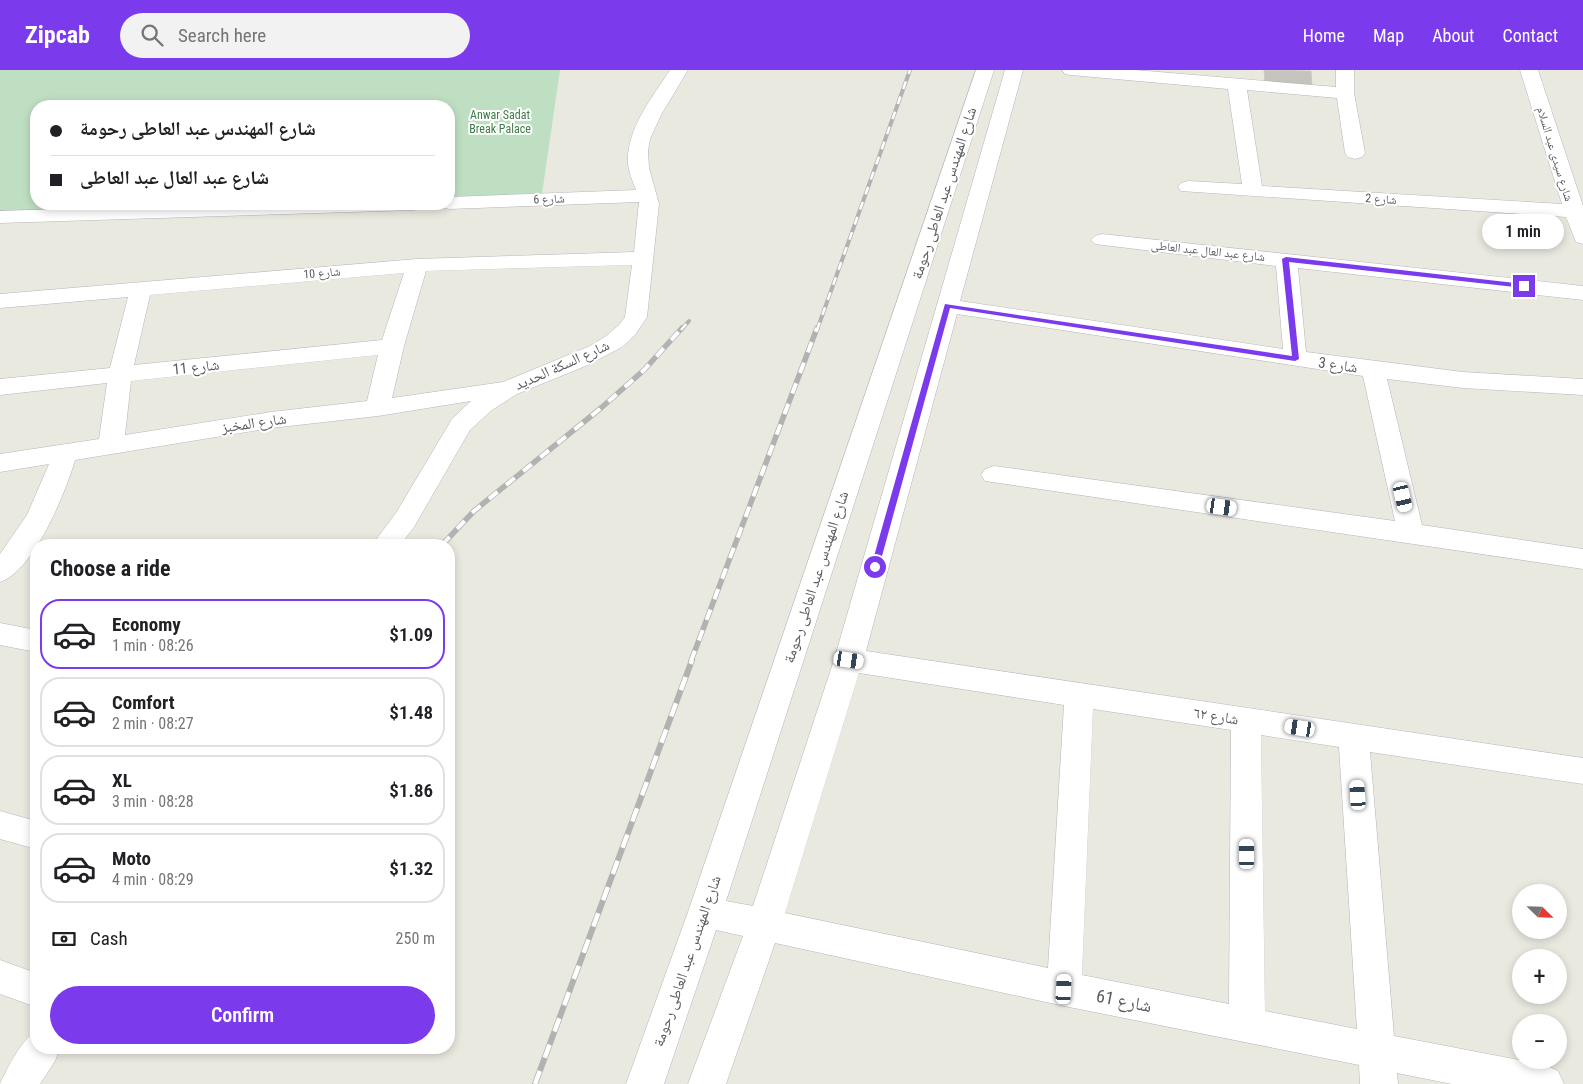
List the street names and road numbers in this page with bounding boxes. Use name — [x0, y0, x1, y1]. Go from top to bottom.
street label: شارع المهندس عبد العاطى رحومة — [908, 105, 981, 282]
street label: شارع سيدى عبد السلام — [1533, 105, 1576, 203]
street label: شارع 6 — [533, 191, 565, 208]
street label: شارع 2 — [1365, 191, 1397, 208]
street label: شارع عبد العال عبد العاطى — [1150, 238, 1266, 265]
street label: شارع 10 — [303, 264, 341, 283]
street label: شارع السكة الحديد — [512, 336, 613, 395]
street label: شارع 3 — [1317, 353, 1359, 378]
street label: شارع 11 — [172, 356, 220, 379]
street label: شارع المخبز — [219, 410, 288, 438]
street label: شارع المهندس عبد العاطى رحومة — [780, 489, 853, 666]
street label: شارع ٦٢ — [1192, 704, 1240, 729]
street label: شارع المهندس عبد العاطى رحومة — [649, 873, 726, 1049]
street label: شارع 61 — [1094, 985, 1154, 1017]

